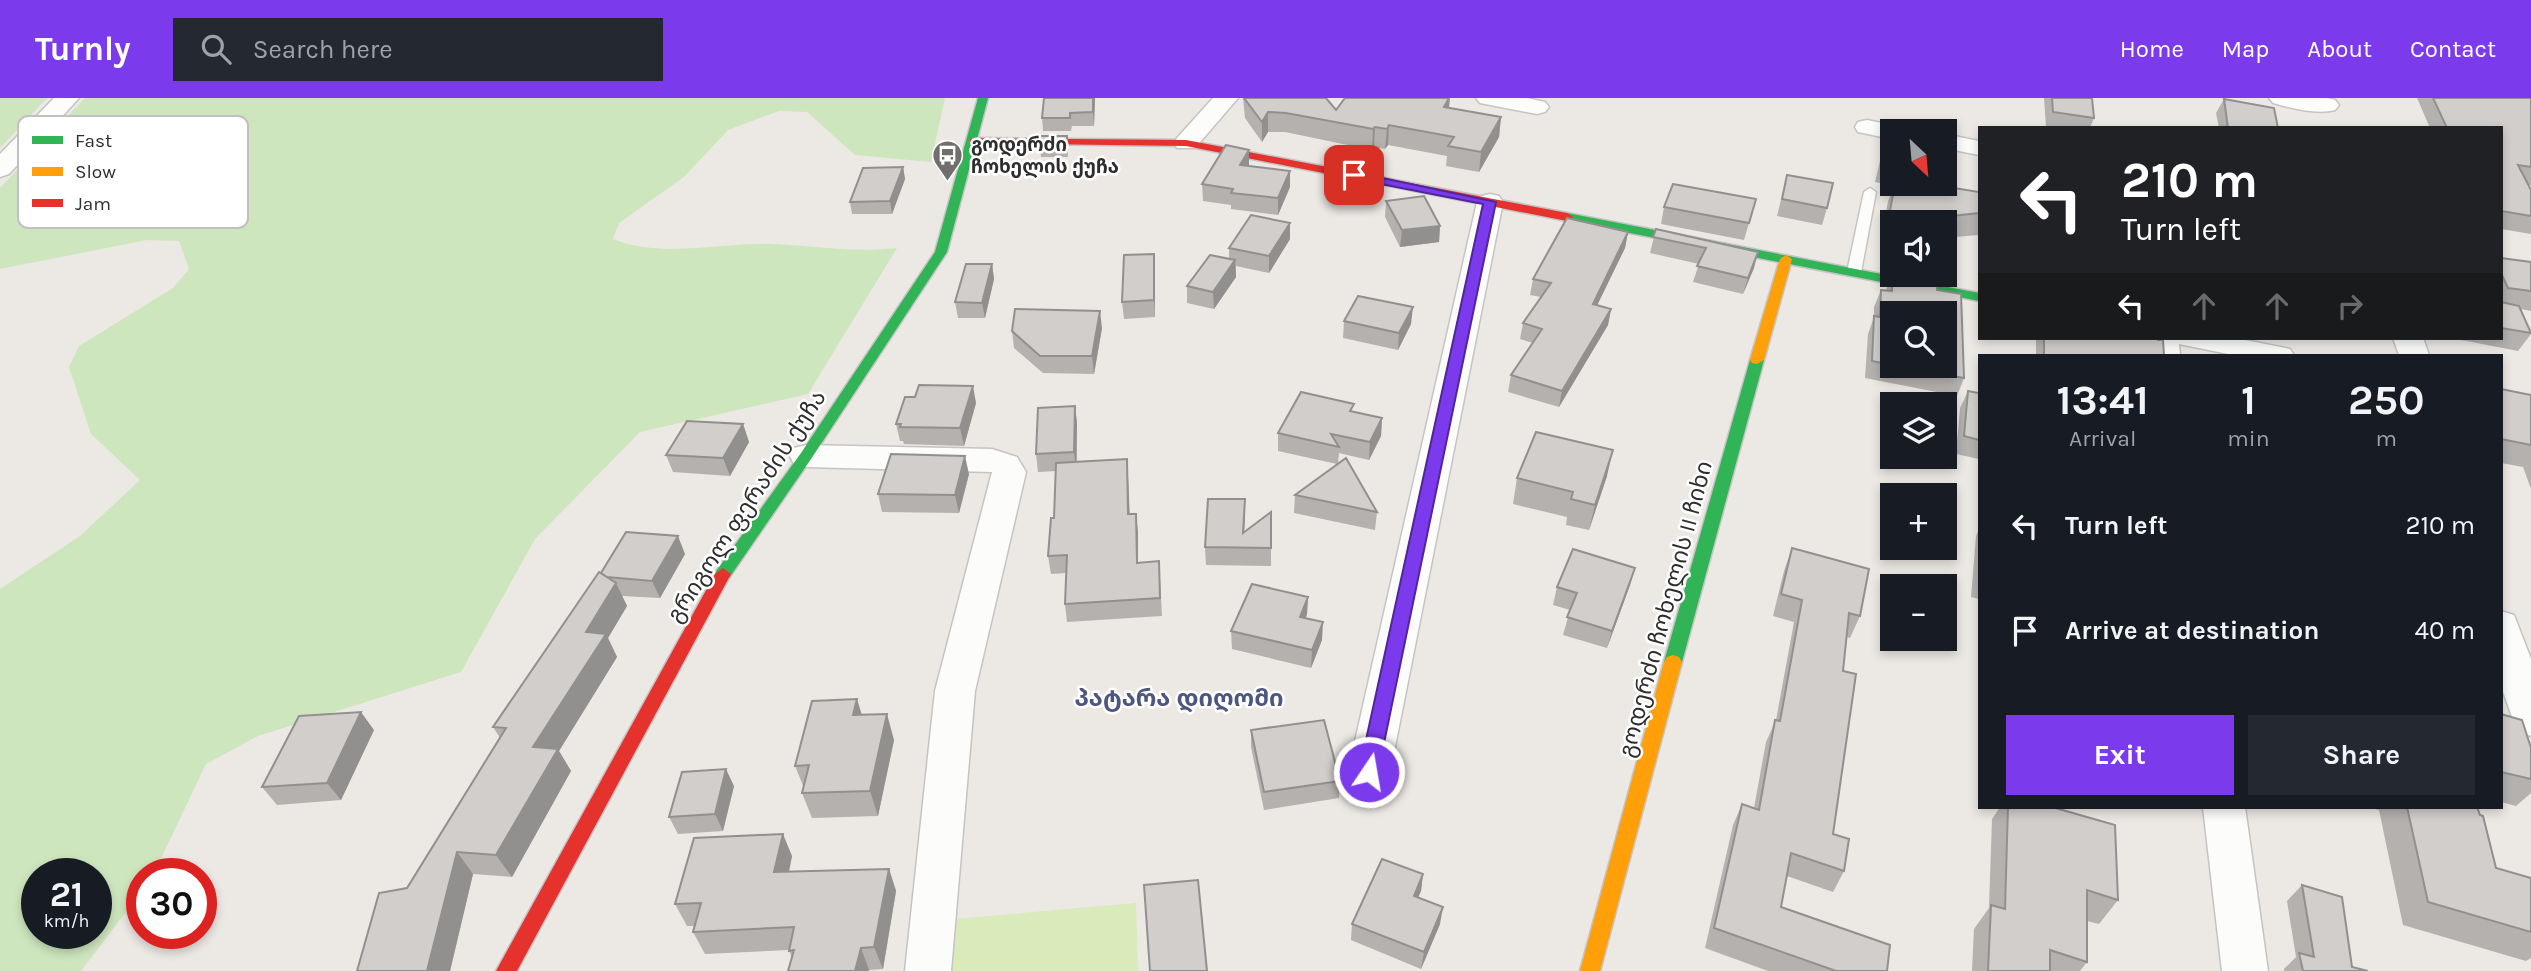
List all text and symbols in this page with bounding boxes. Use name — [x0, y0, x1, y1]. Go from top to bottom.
search box — [173, 18, 663, 81]
text: Turnly — [35, 30, 131, 68]
icon: search — [197, 30, 235, 68]
text: Search here — [253, 34, 393, 65]
text: Home — [2120, 35, 2184, 63]
text: Map — [2222, 35, 2269, 63]
text: About — [2307, 35, 2372, 63]
text: Contact — [2410, 35, 2496, 63]
legend — [18, 116, 248, 228]
north arrow — [1880, 119, 1956, 196]
map controls — [1880, 119, 1957, 651]
text: Fast — [75, 130, 112, 152]
place label: გოდერძი ჩოხელის ქუჩა — [971, 134, 1119, 178]
bus stop icon: გოდერძი ჩოხელის ქუჩა — [931, 138, 965, 182]
pin — [1324, 145, 1384, 205]
text: 210 m — [2121, 152, 2258, 209]
icon: left — [2006, 154, 2097, 245]
icon: arrive — [1335, 156, 1373, 194]
text: Slow — [75, 161, 116, 183]
text: Jam — [75, 193, 111, 215]
button: sound — [1880, 210, 1957, 287]
text: Turn left — [2121, 211, 2241, 248]
icon: left — [2112, 287, 2150, 325]
icon: ahead — [2185, 287, 2223, 325]
icon: ahead — [2258, 287, 2296, 325]
icon: right — [2331, 287, 2369, 325]
button: search — [1880, 301, 1957, 378]
text: 13:41 — [2056, 375, 2149, 425]
text: 1 — [2241, 375, 2256, 425]
text: 250 — [2348, 375, 2424, 425]
street label: გრიგოლ ფერაძის ქუჩა — [661, 385, 832, 627]
button: layers — [1880, 392, 1957, 469]
text: Arrival — [2069, 425, 2136, 452]
text: min — [2227, 425, 2270, 452]
text: m — [2376, 425, 2397, 452]
street label: გოდერძი ჩოხელის II ჩიხი — [1613, 458, 1718, 760]
button: + — [1880, 483, 1957, 560]
icon: left — [2006, 507, 2044, 545]
text: Turn left — [2065, 510, 2167, 541]
text: 210 m — [2405, 510, 2475, 541]
button: − — [1880, 574, 1957, 651]
icon: arrive — [2006, 612, 2044, 650]
text: Arrive at destination — [2065, 615, 2319, 646]
text: 40 m — [2415, 615, 2475, 646]
district label: პატარა დიღომი — [1074, 684, 1284, 713]
button: Exit — [2006, 715, 2234, 795]
button: Share — [2248, 715, 2475, 795]
position arrow — [1332, 735, 1406, 809]
speed limit sign: 30 — [126, 858, 217, 949]
text: 21 — [50, 874, 83, 915]
text: km/h — [44, 910, 89, 932]

